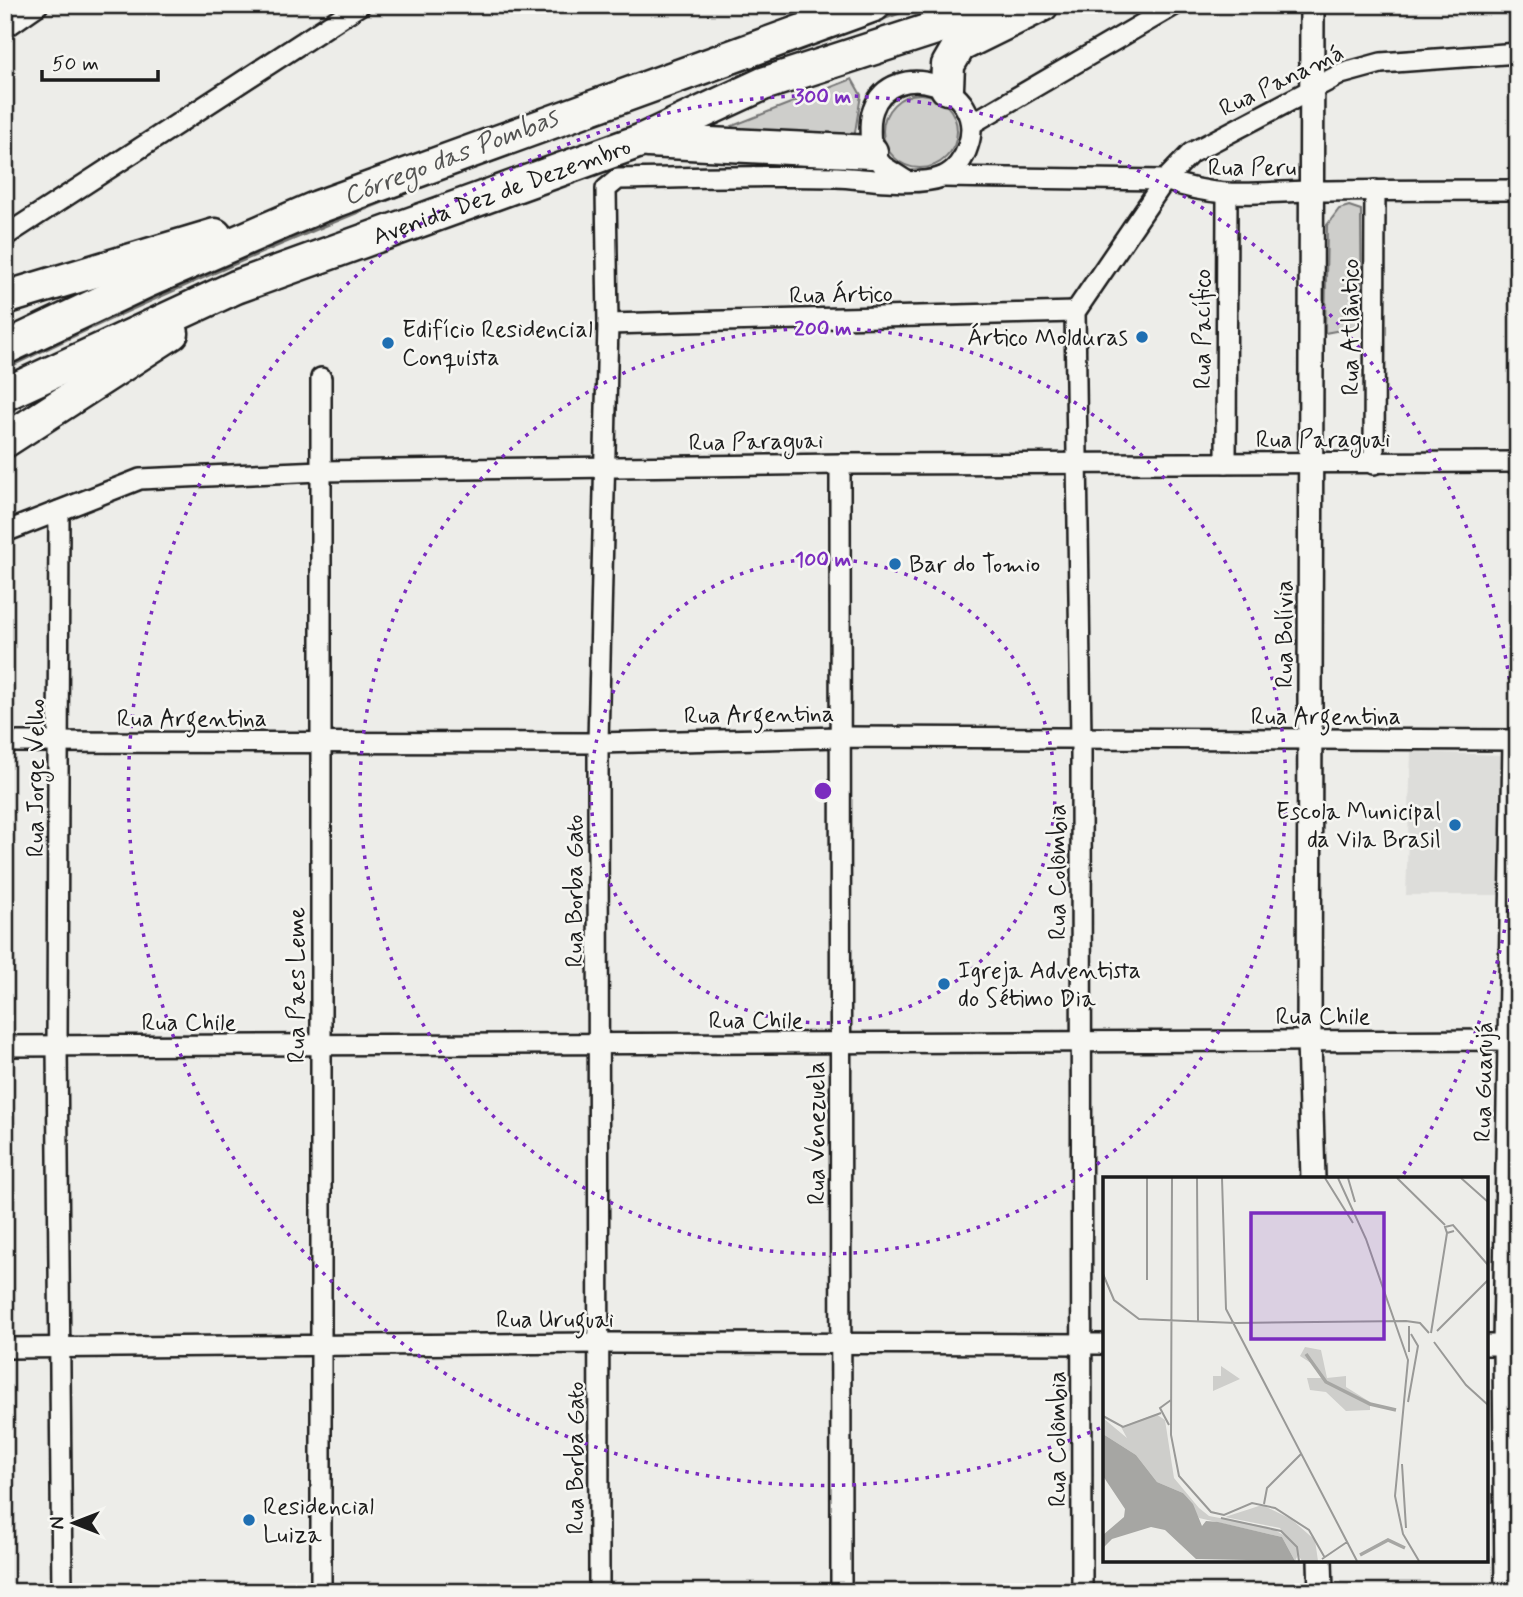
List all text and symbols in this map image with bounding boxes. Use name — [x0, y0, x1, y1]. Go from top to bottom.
scale bar — [42, 38, 158, 82]
street label: Rua Panamá — [1214, 38, 1349, 125]
text: 50 m — [52, 50, 99, 78]
text: 300 m — [795, 83, 852, 111]
water label: Córrego das Pombas — [339, 100, 566, 216]
street label: Avenida Dez de Dezembro — [369, 132, 635, 253]
street label: Rua Peru — [1208, 153, 1296, 184]
street label: Rua Atlântico — [1336, 259, 1367, 395]
street label: Rua Pacífico — [1188, 269, 1219, 389]
street label: Rua Ártico — [789, 278, 893, 312]
place label: Edifício Residencial Conquista — [402, 315, 593, 374]
text: 200 m — [794, 315, 852, 343]
place label: Ártico Molduras — [967, 322, 1128, 354]
marker: Ártico Molduras — [1134, 329, 1150, 345]
marker: Edifício Residencial Conquista — [380, 335, 396, 351]
street label: Rua Paraguai — [1256, 425, 1390, 458]
street label: Rua Paraguai — [688, 426, 824, 461]
text: 100 m — [795, 546, 851, 574]
place label: Bar do Tomio — [909, 550, 1040, 581]
marker: Bar do Tomio — [887, 556, 903, 572]
street label: Rua Bolívia — [1270, 580, 1301, 688]
street label: Rua Jorge Velho — [21, 699, 54, 857]
street label: Rua Argentina — [684, 699, 834, 735]
street label: Rua Argentina — [1251, 702, 1401, 736]
street label: Rua Argentina — [117, 704, 267, 738]
centre of rings — [811, 779, 835, 803]
place label: Escola Municipal da Vila Brasil — [1276, 797, 1441, 856]
street label: Rua Colômbia — [1043, 804, 1074, 940]
street label: Rua Borba Gato — [560, 815, 591, 967]
marker: Escola Municipal da Vila Brasil — [1447, 817, 1463, 833]
street label: Rua Paes Leme — [282, 907, 313, 1063]
place label: Igreja Adventista do Sétimo Dia — [958, 956, 1141, 1015]
marker: Igreja Adventista do Sétimo Dia — [936, 976, 952, 992]
street label: Rua Chile — [1276, 1002, 1371, 1033]
street label: Rua Chile — [709, 1006, 804, 1037]
street label: Rua Chile — [142, 1008, 237, 1039]
street label: Rua Guarujá — [1468, 1022, 1501, 1142]
street label: Rua Venezuela — [802, 1061, 833, 1205]
inset map — [1103, 1177, 1488, 1562]
street label: Rua Uruguai — [496, 1305, 614, 1339]
street label: Rua Colômbia — [1043, 1371, 1074, 1507]
street label: Rua Borba Gato — [561, 1382, 592, 1534]
north arrow — [38, 1488, 108, 1558]
place label: Residencial Luiza — [263, 1492, 374, 1551]
marker: Residencial Luiza — [241, 1512, 257, 1528]
text: N — [46, 1517, 71, 1529]

